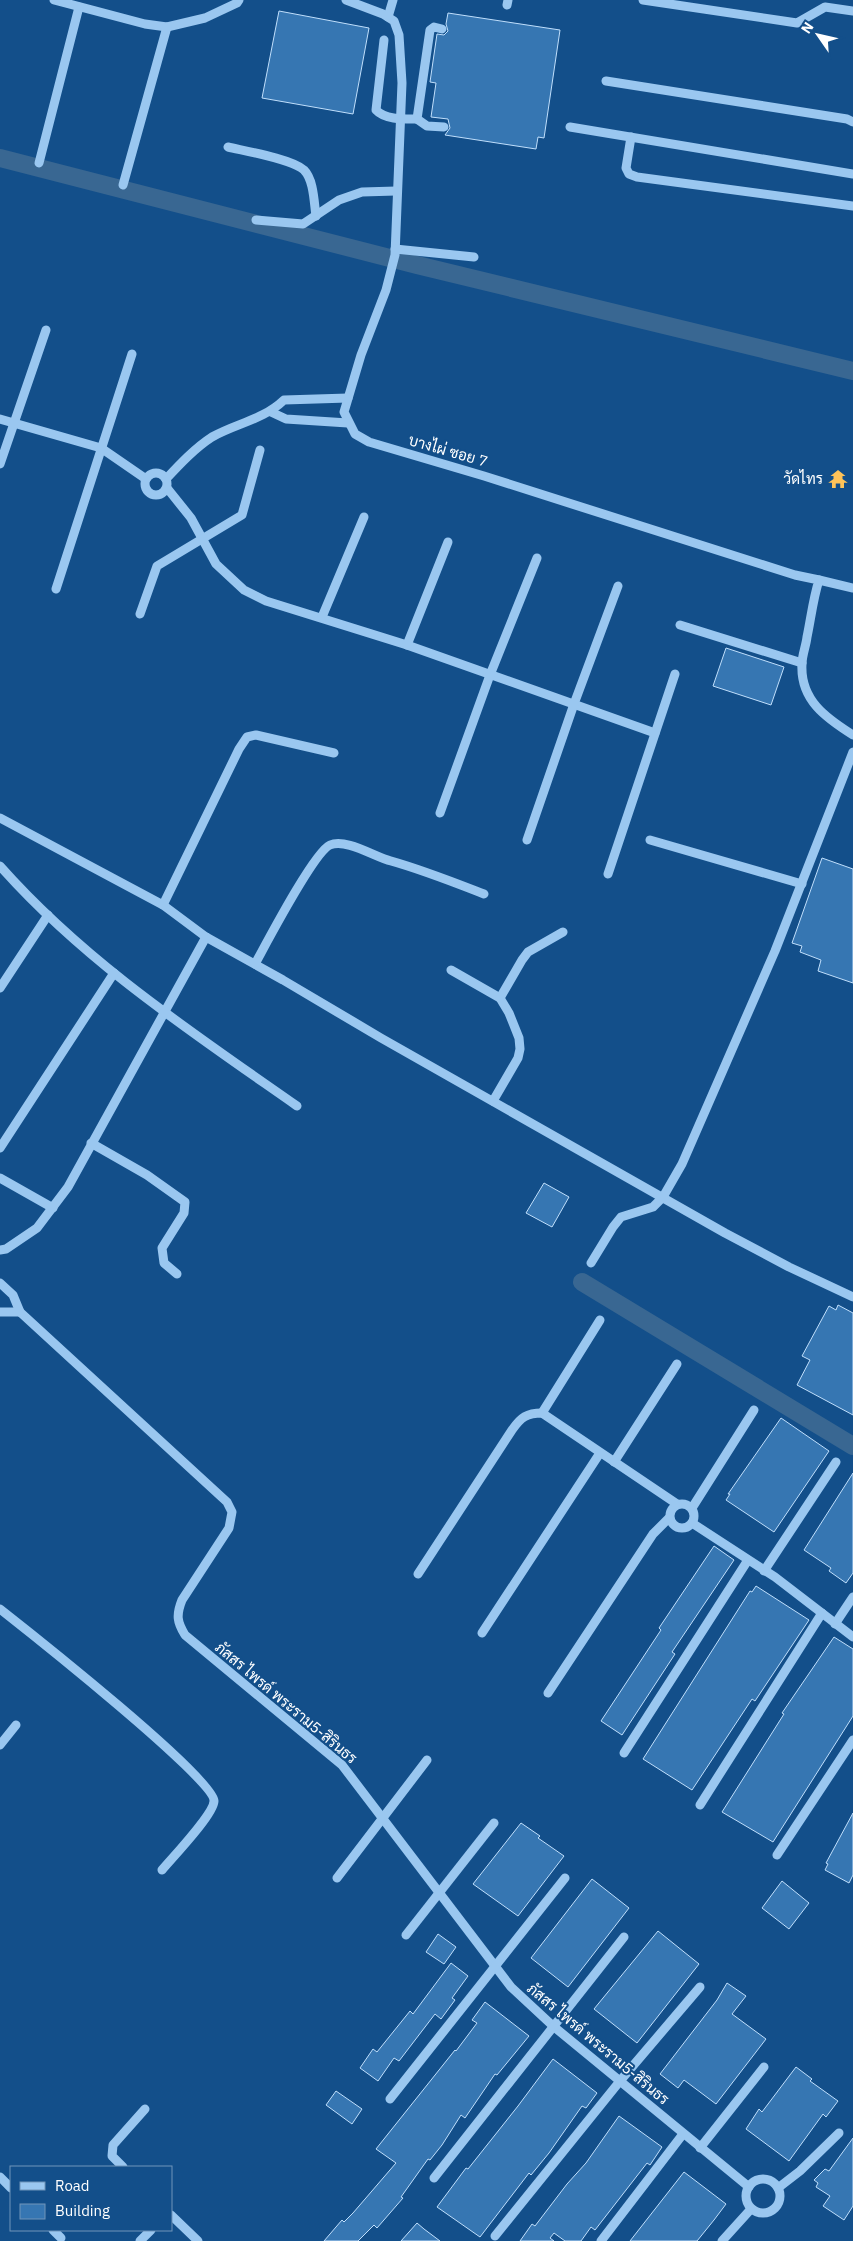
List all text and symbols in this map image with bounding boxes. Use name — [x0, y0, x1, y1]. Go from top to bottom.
north arrow — [793, 10, 843, 60]
text: N — [797, 18, 818, 37]
street label: บางไผ่ ซอย 7 — [406, 430, 490, 471]
temple icon: วัดไทร — [827, 468, 849, 490]
place label: วัดไทร — [783, 469, 823, 488]
street label: ภัสสร ไพรด์ พระราม5-สิรินธร — [211, 1638, 361, 1768]
street label: ภัสสร ไพรด์ พระราม5-สิรินธร — [523, 1979, 673, 2109]
legend — [10, 2166, 172, 2231]
text: Road — [55, 2176, 90, 2195]
text: Building — [55, 2201, 110, 2220]

